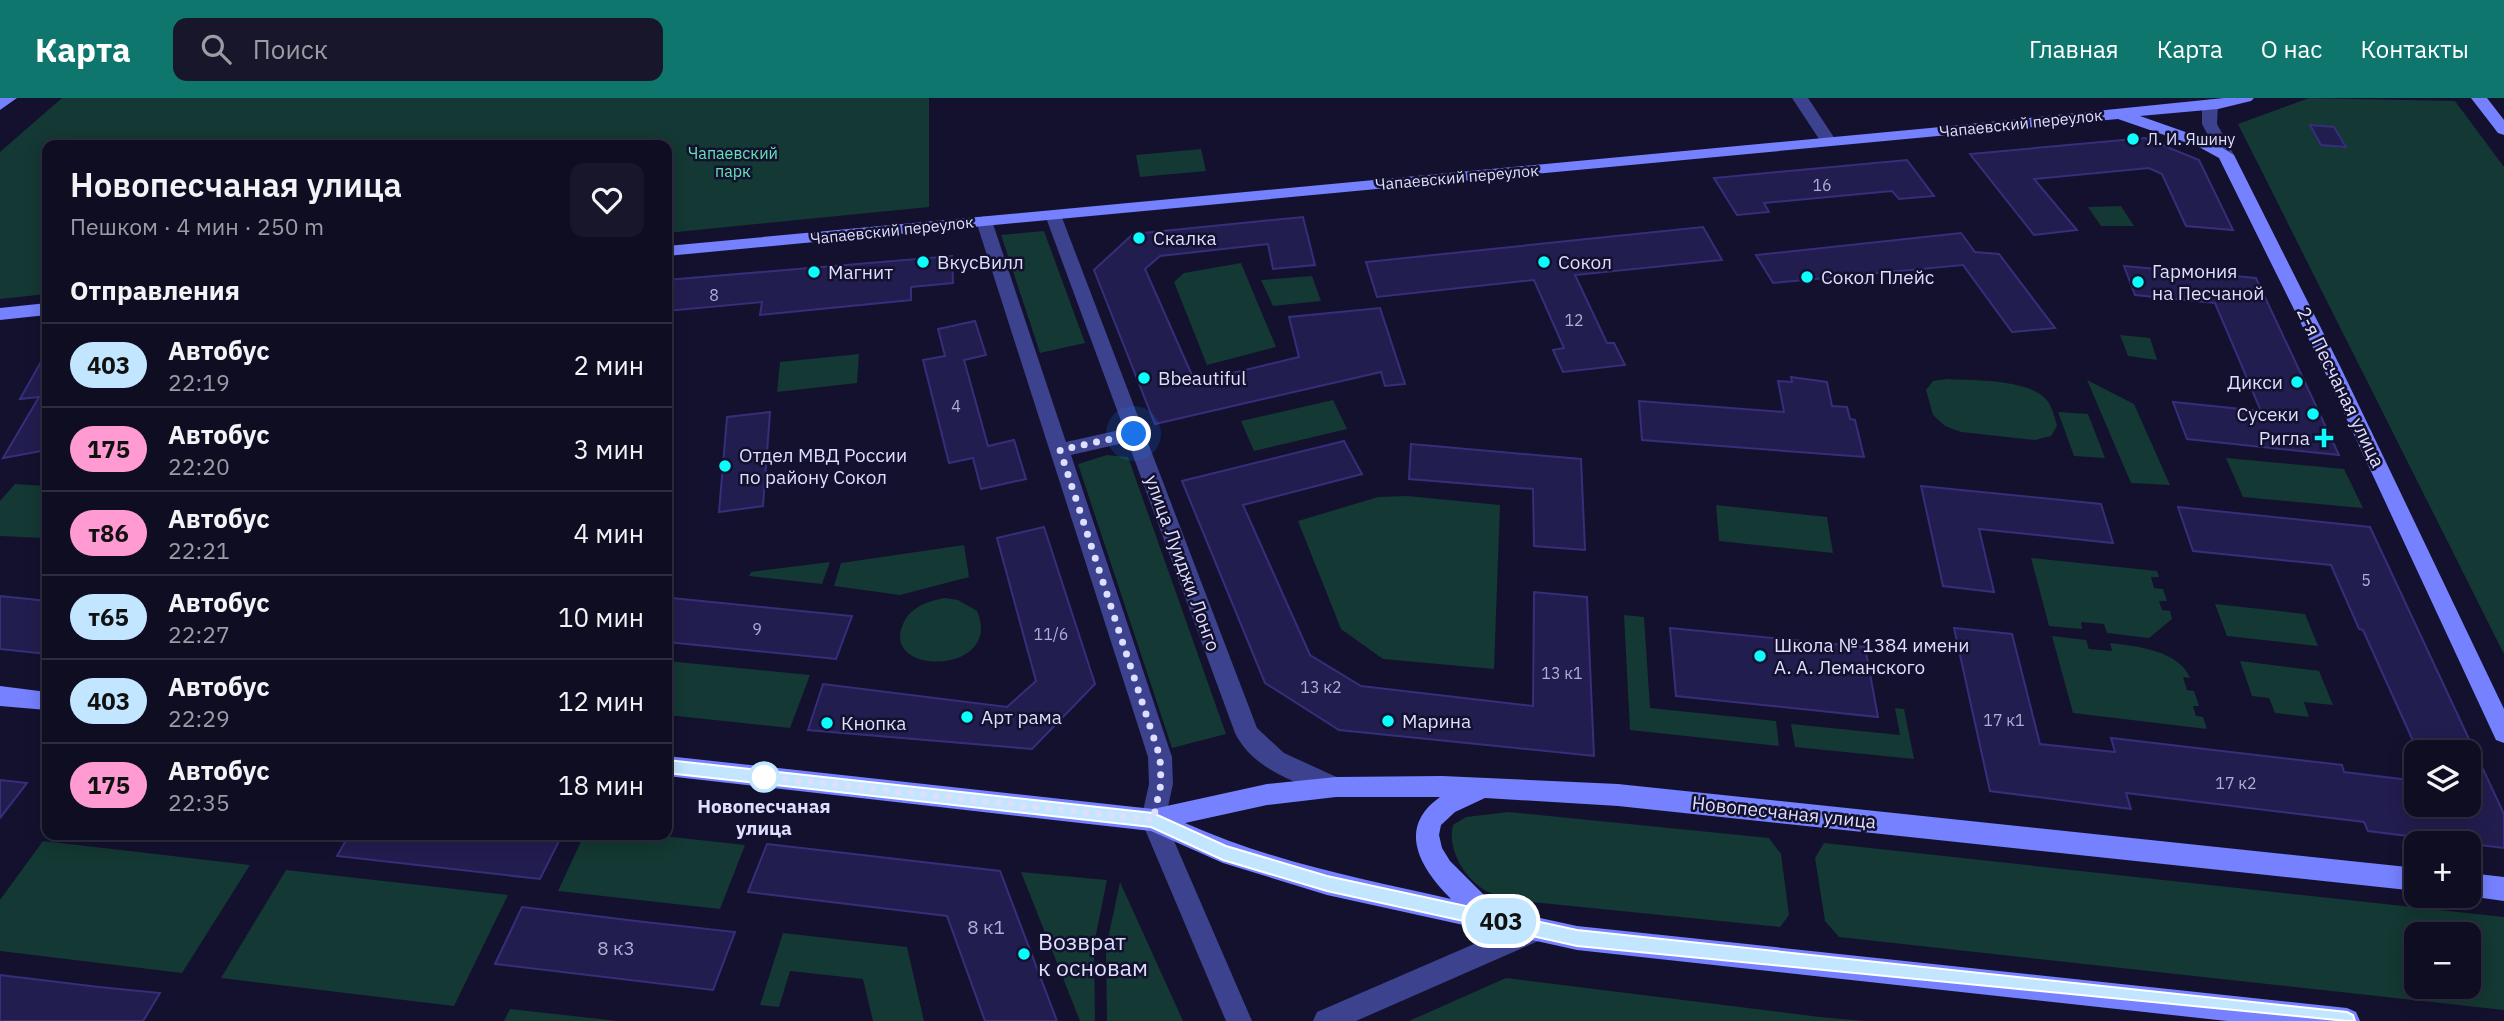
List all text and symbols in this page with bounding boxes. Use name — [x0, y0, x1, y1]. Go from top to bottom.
search box — [173, 18, 663, 81]
text: Карта — [35, 28, 131, 71]
icon: search — [197, 30, 235, 68]
text: Поиск — [253, 32, 328, 66]
text: Главная — [2029, 33, 2119, 65]
text: Карта — [2157, 33, 2223, 65]
text: О нас — [2261, 33, 2322, 65]
text: Контакты — [2360, 33, 2469, 65]
street label: Чапаевский переулок — [1938, 104, 2104, 142]
place label: Л. И. Яшину — [2147, 129, 2235, 149]
marker: Л. И. Яшину — [2125, 131, 2141, 147]
park label: Чапаевский парк — [688, 143, 778, 181]
street label: Чапаевский переулок — [1374, 160, 1540, 194]
text: Новопесчаная улица — [70, 163, 402, 206]
button: heart — [570, 163, 644, 237]
house number: 16 — [1812, 175, 1832, 195]
text: Пешком · 4 мин · 250 m — [70, 211, 324, 241]
street label: Чапаевский переулок — [809, 211, 975, 249]
place label: Скалка — [1153, 226, 1217, 250]
marker: Скалка — [1131, 230, 1147, 246]
place label: ВкусВилл — [937, 250, 1024, 274]
place label: Сокол — [1558, 250, 1612, 274]
marker: ВкусВилл — [915, 254, 931, 270]
marker: Сокол — [1536, 254, 1552, 270]
place label: Гармония на Песчаной — [2152, 259, 2264, 305]
place label: Магнит — [828, 260, 893, 284]
marker: Магнит — [806, 264, 822, 280]
place label: Сокол Плейс — [1821, 265, 1935, 289]
marker: Сокол Плейс — [1799, 269, 1815, 285]
text: Отправления — [70, 273, 240, 307]
marker: Гармония на Песчаной — [2130, 274, 2146, 290]
house number: 8 — [709, 285, 719, 305]
street label: 2-я Песчаная улица — [2292, 303, 2390, 471]
house number: 12 — [1564, 310, 1584, 330]
text: Автобус — [168, 333, 270, 367]
text: 2 мин — [574, 348, 644, 382]
text: 403 — [87, 349, 130, 381]
place label: Bbeautiful — [1158, 366, 1246, 390]
text: 22:19 — [168, 367, 230, 397]
marker: Bbeautiful — [1136, 370, 1152, 386]
place label: Дикси — [2227, 370, 2283, 394]
marker: Дикси — [2289, 374, 2305, 390]
house number: 4 — [951, 396, 961, 416]
place label: Сусеки — [2237, 402, 2299, 426]
marker: Сусеки — [2305, 406, 2321, 422]
your location — [1116, 416, 1151, 451]
text: Автобус — [168, 417, 270, 451]
place label: Ригла — [2259, 426, 2310, 450]
marker: Ригла — [2316, 430, 2332, 446]
text: 3 мин — [574, 432, 644, 466]
text: 175 — [87, 433, 130, 465]
place label: Отдел МВД России по району Сокол — [739, 443, 907, 489]
text: 22:20 — [168, 451, 230, 481]
marker: Отдел МВД России по району Сокол — [717, 458, 733, 474]
street label: улица Луиджи Лонго — [1140, 472, 1226, 654]
text: Автобус — [168, 501, 270, 535]
text: 4 мин — [574, 516, 644, 550]
text: т86 — [88, 517, 129, 549]
text: 22:21 — [168, 535, 230, 565]
house number: 5 — [2361, 570, 2371, 590]
text: Автобус — [168, 585, 270, 619]
text: 10 мин — [558, 600, 644, 634]
text: т65 — [88, 601, 129, 633]
text: 22:27 — [168, 619, 230, 649]
house number: 9 — [752, 619, 762, 639]
house number: 11/6 — [1034, 624, 1068, 644]
place label: Школа № 1384 имени А. А. Леманского — [1774, 633, 1970, 679]
marker: Школа № 1384 имени А. А. Леманского — [1752, 648, 1768, 664]
house number: 13 к1 — [1541, 663, 1583, 683]
text: Автобус — [168, 669, 270, 703]
house number: 13 к2 — [1300, 677, 1342, 697]
text: 12 мин — [558, 684, 644, 718]
text: 403 — [87, 685, 130, 717]
text: 22:29 — [168, 703, 230, 733]
place label: Арт рама — [981, 705, 1062, 729]
marker: Арт рама — [959, 709, 975, 725]
place label: Марина — [1402, 709, 1471, 733]
house number: 17 к1 — [1983, 710, 2025, 730]
place label: Кнопка — [841, 711, 907, 735]
marker: Марина — [1380, 713, 1396, 729]
marker: Кнопка — [819, 715, 835, 731]
map controls — [2404, 740, 2481, 999]
button: layers — [2404, 740, 2481, 817]
text: Автобус — [168, 753, 270, 787]
marker: Новопесчаная улица — [749, 762, 779, 792]
text: 18 мин — [558, 768, 644, 802]
text: 175 — [87, 769, 130, 801]
house number: 17 к2 — [2215, 773, 2257, 793]
text: 22:35 — [168, 787, 230, 817]
street label: Новопесчаная улица — [1691, 790, 1877, 834]
place label: Новопесчаная улица — [697, 794, 831, 840]
button: + — [2404, 831, 2481, 908]
line badge: 403 — [1461, 898, 1541, 944]
text: 403 — [1479, 905, 1523, 937]
house number: 8 к1 — [967, 915, 1005, 939]
button: − — [2404, 922, 2481, 999]
place label: Возврат к основам — [1038, 926, 1148, 982]
house number: 8 к3 — [597, 936, 635, 960]
marker: Возврат к основам — [1016, 946, 1032, 962]

